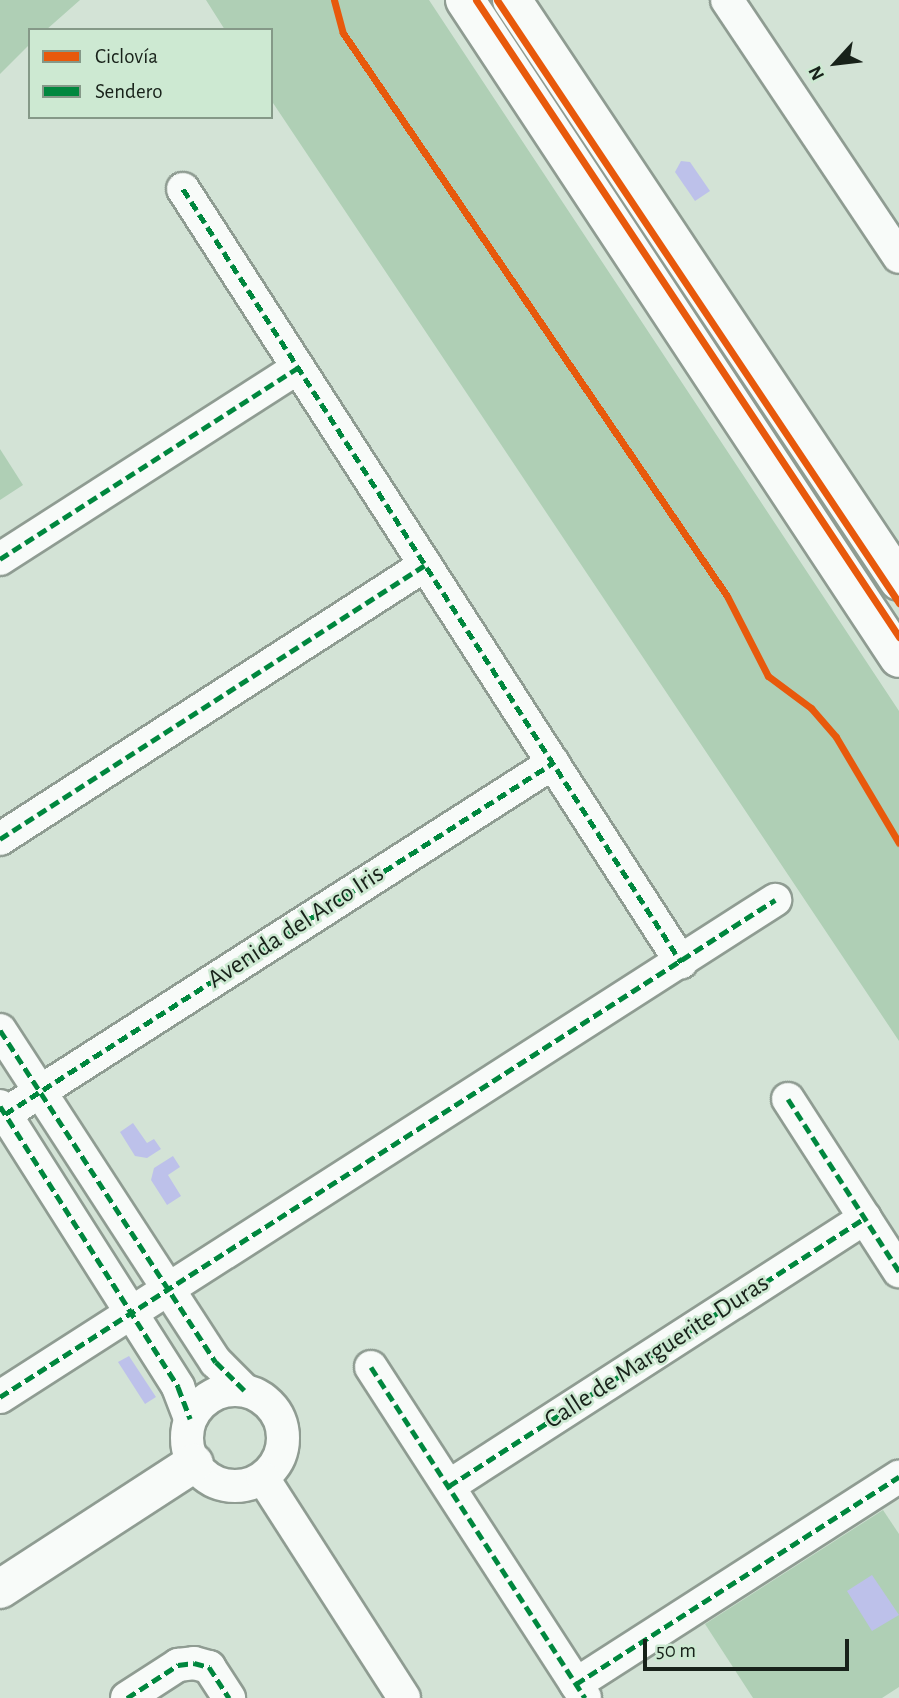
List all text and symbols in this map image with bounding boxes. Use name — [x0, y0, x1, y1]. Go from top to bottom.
legend — [28, 28, 273, 119]
north arrow — [801, 28, 871, 98]
text: Ciclovía — [95, 46, 158, 67]
text: N — [805, 63, 828, 83]
text: Sendero — [95, 81, 163, 102]
street label: Avenida del Arco Iris — [202, 858, 390, 996]
street label: Calle de Marguerite Duras — [539, 1268, 775, 1436]
scale bar — [647, 1624, 853, 1668]
text: 50 m — [656, 1640, 696, 1661]

